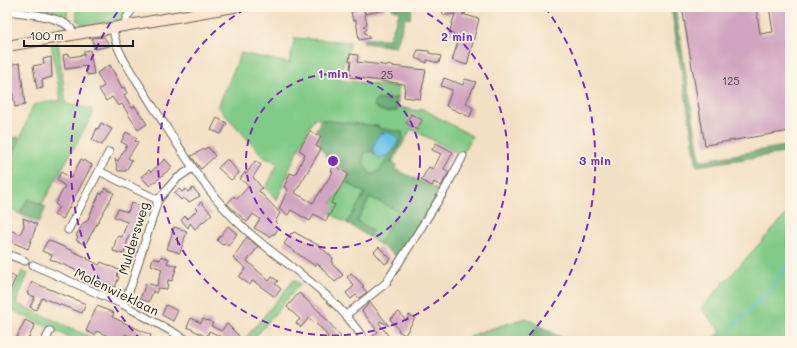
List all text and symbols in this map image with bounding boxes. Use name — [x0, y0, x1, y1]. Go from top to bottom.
scale bar — [24, 22, 133, 48]
text: 100 m — [30, 27, 64, 43]
text: 2 min — [441, 28, 473, 44]
text: 1 min — [318, 65, 348, 81]
house number: 25 — [381, 67, 393, 82]
house number: 125 — [722, 73, 740, 88]
text: 3 min — [579, 152, 611, 168]
centre of rings — [326, 154, 340, 168]
street label: Muldersweg — [114, 199, 152, 277]
house number: 1 — [175, 233, 179, 248]
street label: Molenwieklaan — [72, 263, 162, 319]

